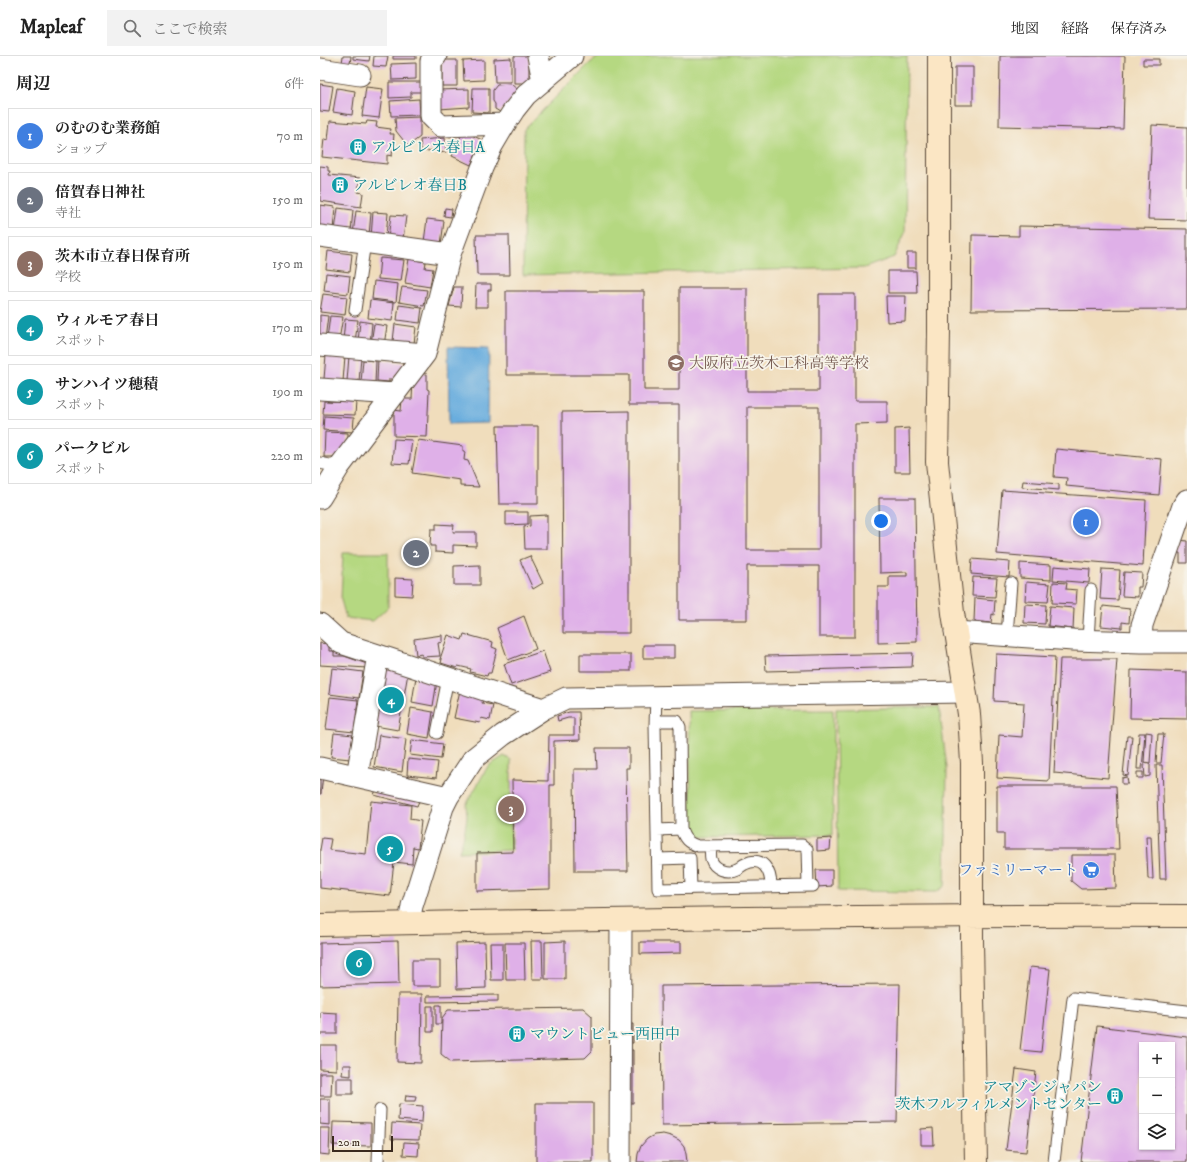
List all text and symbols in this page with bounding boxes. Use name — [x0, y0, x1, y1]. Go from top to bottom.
search box — [107, 10, 387, 46]
text: Mapleaf — [20, 16, 83, 39]
icon: search — [121, 17, 143, 39]
text: ここで検索 — [153, 20, 228, 39]
text: 地図 — [1011, 20, 1039, 38]
text: 経路 — [1061, 20, 1089, 38]
text: 保存済み — [1111, 20, 1167, 38]
text: 周辺 — [16, 73, 50, 95]
text: 6件 — [284, 76, 304, 92]
text: のむのむ業務館 — [55, 119, 160, 138]
text: 1 — [28, 128, 32, 144]
text: 70 m — [277, 128, 303, 144]
building icon: アルビレオ春日A — [348, 137, 368, 157]
place label: アルビレオ春日A — [371, 138, 485, 157]
text: ショップ — [55, 141, 107, 157]
building icon: アルビレオ春日B — [330, 175, 350, 195]
place label: アルビレオ春日B — [353, 176, 467, 195]
text: 倍賀春日神社 — [55, 183, 145, 202]
text: 2 — [27, 192, 33, 208]
text: 150 m — [272, 192, 303, 208]
text: 寺社 — [55, 205, 81, 221]
text: 茨木市立春日保育所 — [55, 247, 190, 266]
text: 3 — [28, 256, 32, 272]
text: 150 m — [272, 256, 303, 272]
text: 学校 — [55, 269, 81, 285]
text: ウィルモア春日 — [55, 311, 159, 330]
text: 4 — [26, 320, 34, 336]
text: 170 m — [272, 320, 303, 336]
text: スポット — [55, 333, 107, 349]
school or university icon: 大阪府立茨木工科高等学校 — [666, 353, 686, 373]
place label: 大阪府立茨木工科高等学校 — [689, 354, 869, 373]
text: サンハイツ穂積 — [55, 375, 158, 394]
text: 5 — [27, 384, 33, 400]
text: 190 m — [272, 384, 303, 400]
text: スポット — [55, 397, 107, 413]
text: パークビル — [55, 439, 130, 458]
text: 6 — [27, 448, 33, 464]
text: 220 m — [271, 448, 303, 464]
text: スポット — [55, 461, 107, 477]
pin: 1 — [1073, 507, 1099, 537]
your location — [871, 511, 891, 531]
pin: 2 — [403, 538, 429, 568]
pin: 4 — [378, 685, 404, 715]
pin: 3 — [498, 794, 524, 824]
pin: 5 — [377, 834, 403, 864]
supermarket icon: ファミリーマート — [1081, 860, 1101, 880]
place label: ファミリーマート — [958, 861, 1078, 880]
pin: 6 — [346, 948, 372, 978]
building icon: マウントビュー西田中 — [507, 1024, 527, 1044]
place label: マウントビュー西田中 — [530, 1025, 680, 1044]
map controls — [1139, 1042, 1175, 1150]
button: + — [1139, 1042, 1175, 1078]
place label: アマゾンジャパン 茨木フルフィルメントセンター — [895, 1078, 1102, 1114]
button: − — [1139, 1078, 1175, 1114]
building icon: アマゾンジャパン 茨木フルフィルメントセンター — [1105, 1086, 1125, 1106]
button: layers — [1139, 1114, 1175, 1150]
scale bar — [332, 1134, 393, 1153]
text: 20 m — [338, 1136, 360, 1150]

